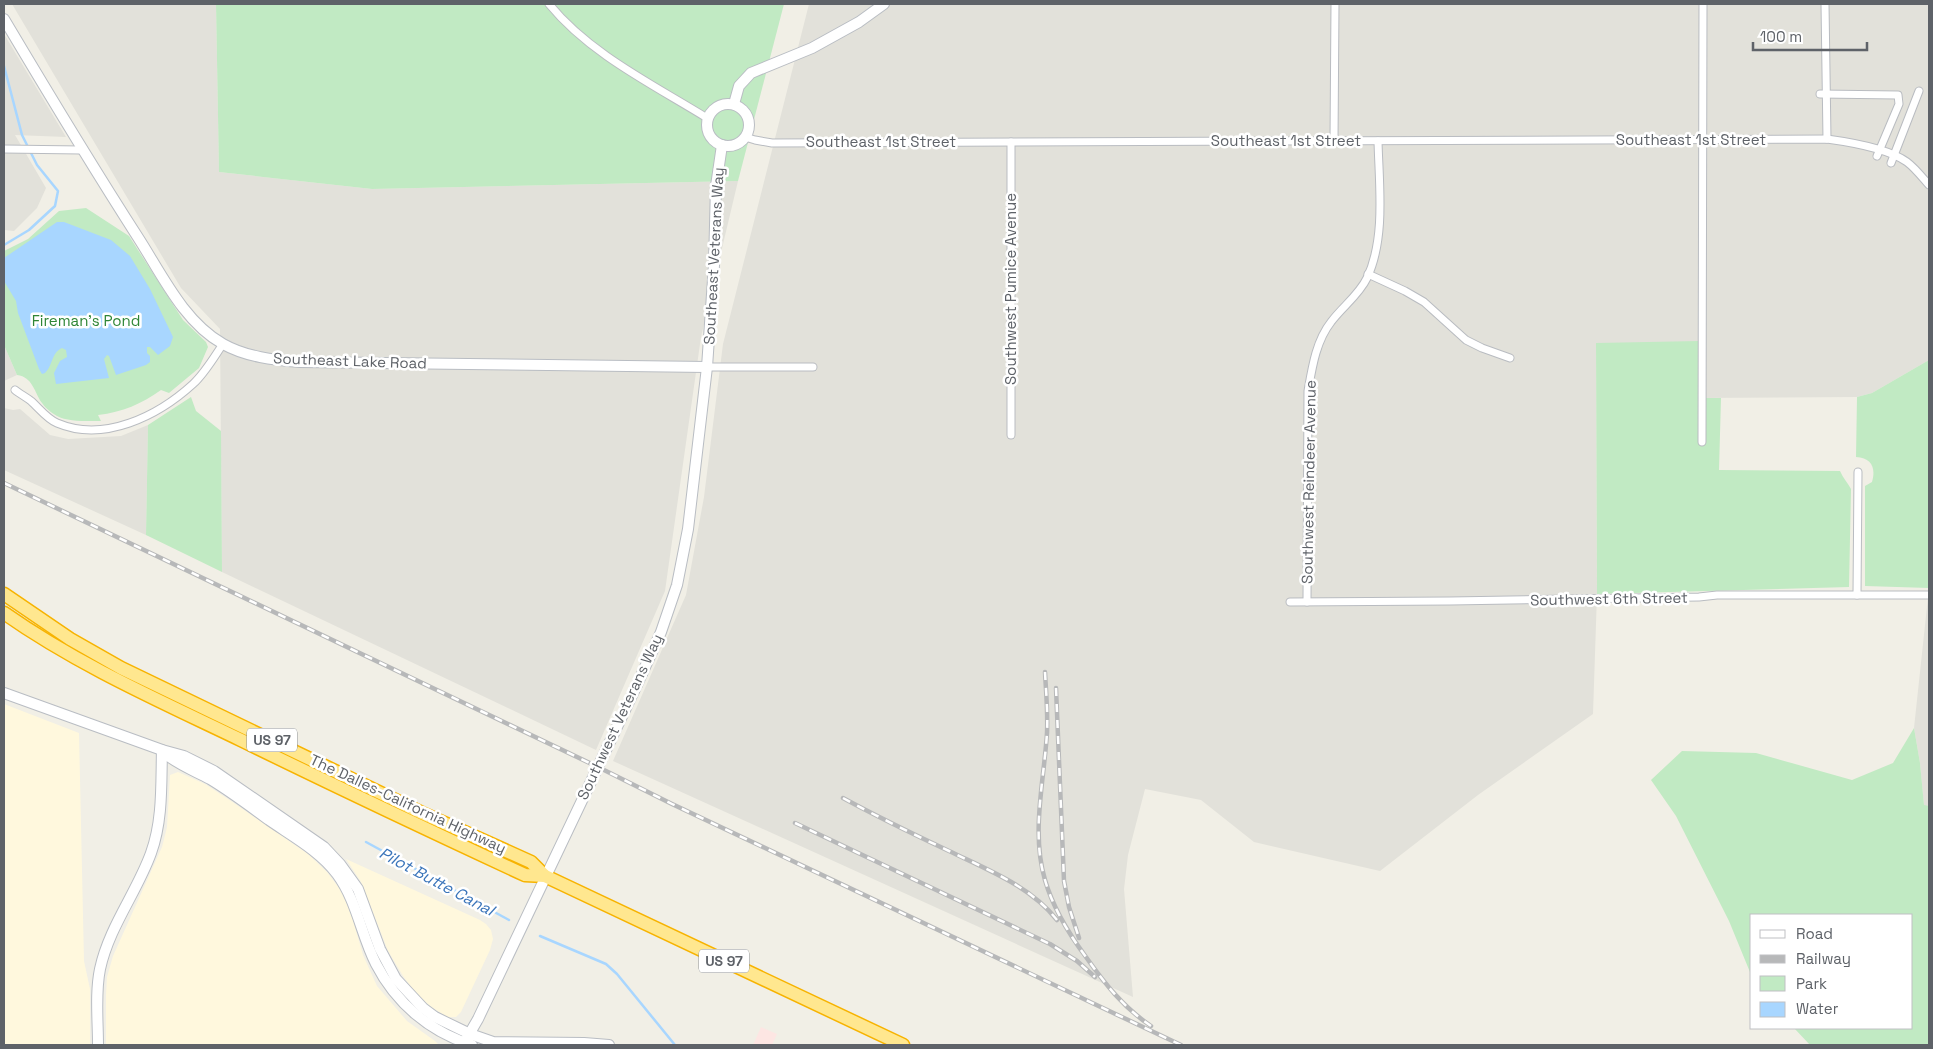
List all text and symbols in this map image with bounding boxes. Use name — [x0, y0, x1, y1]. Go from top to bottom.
scale bar — [1753, 20, 1867, 52]
text: 100 m — [1760, 27, 1802, 46]
street label: Southeast 1st Street — [1616, 130, 1766, 149]
street label: Southeast 1st Street — [1211, 131, 1361, 150]
street label: Southeast 1st Street — [806, 132, 956, 151]
street label: Southeast Veterans Way — [699, 167, 728, 345]
street label: Southwest Pumice Avenue — [1001, 193, 1020, 385]
park label: Fireman's Pond — [32, 311, 140, 330]
street label: Southeast Lake Road — [273, 348, 427, 373]
street label: Southwest Reindeer Avenue — [1297, 380, 1320, 584]
street label: Southwest 6th Street — [1530, 588, 1688, 609]
street label: Southwest Veterans Way — [573, 631, 666, 803]
road number: US 97 — [247, 728, 297, 752]
street label: The Dalles-California Highway — [307, 750, 509, 857]
water label: Pilot Butte Canal — [376, 842, 500, 922]
legend — [1750, 914, 1913, 1029]
text: Road — [1796, 924, 1833, 943]
road number: US 97 — [699, 949, 749, 972]
text: Railway — [1796, 949, 1851, 968]
text: Park — [1796, 974, 1827, 993]
text: Water — [1796, 999, 1839, 1018]

